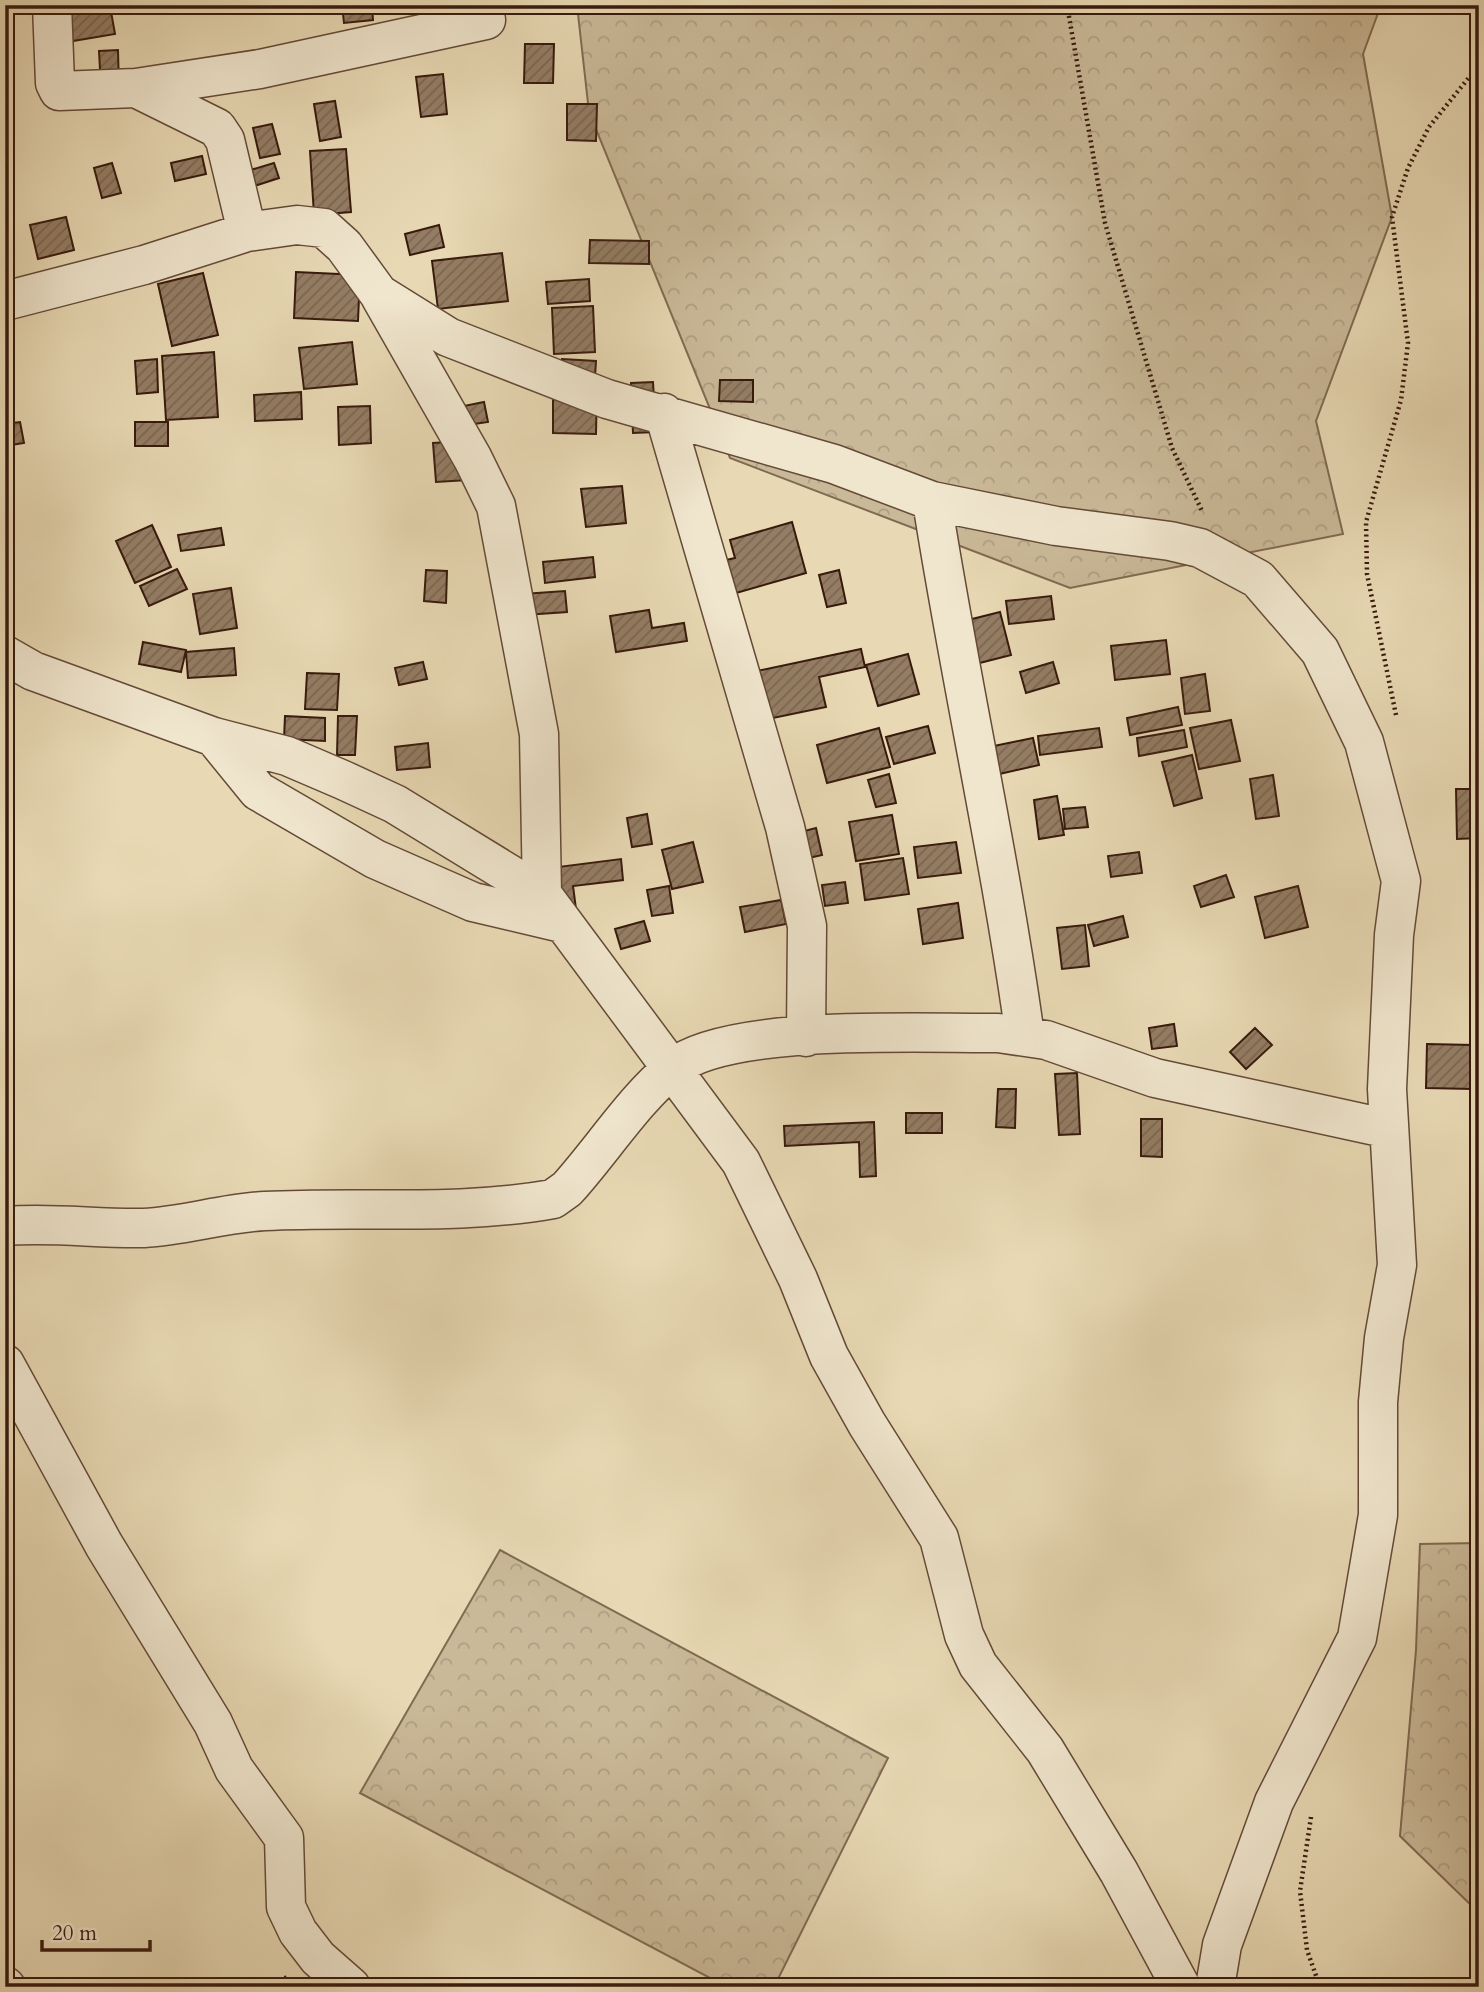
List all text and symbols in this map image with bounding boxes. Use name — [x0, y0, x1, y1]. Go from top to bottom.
scale bar — [42, 1908, 150, 1952]
text: 20 m — [52, 1919, 97, 1948]

